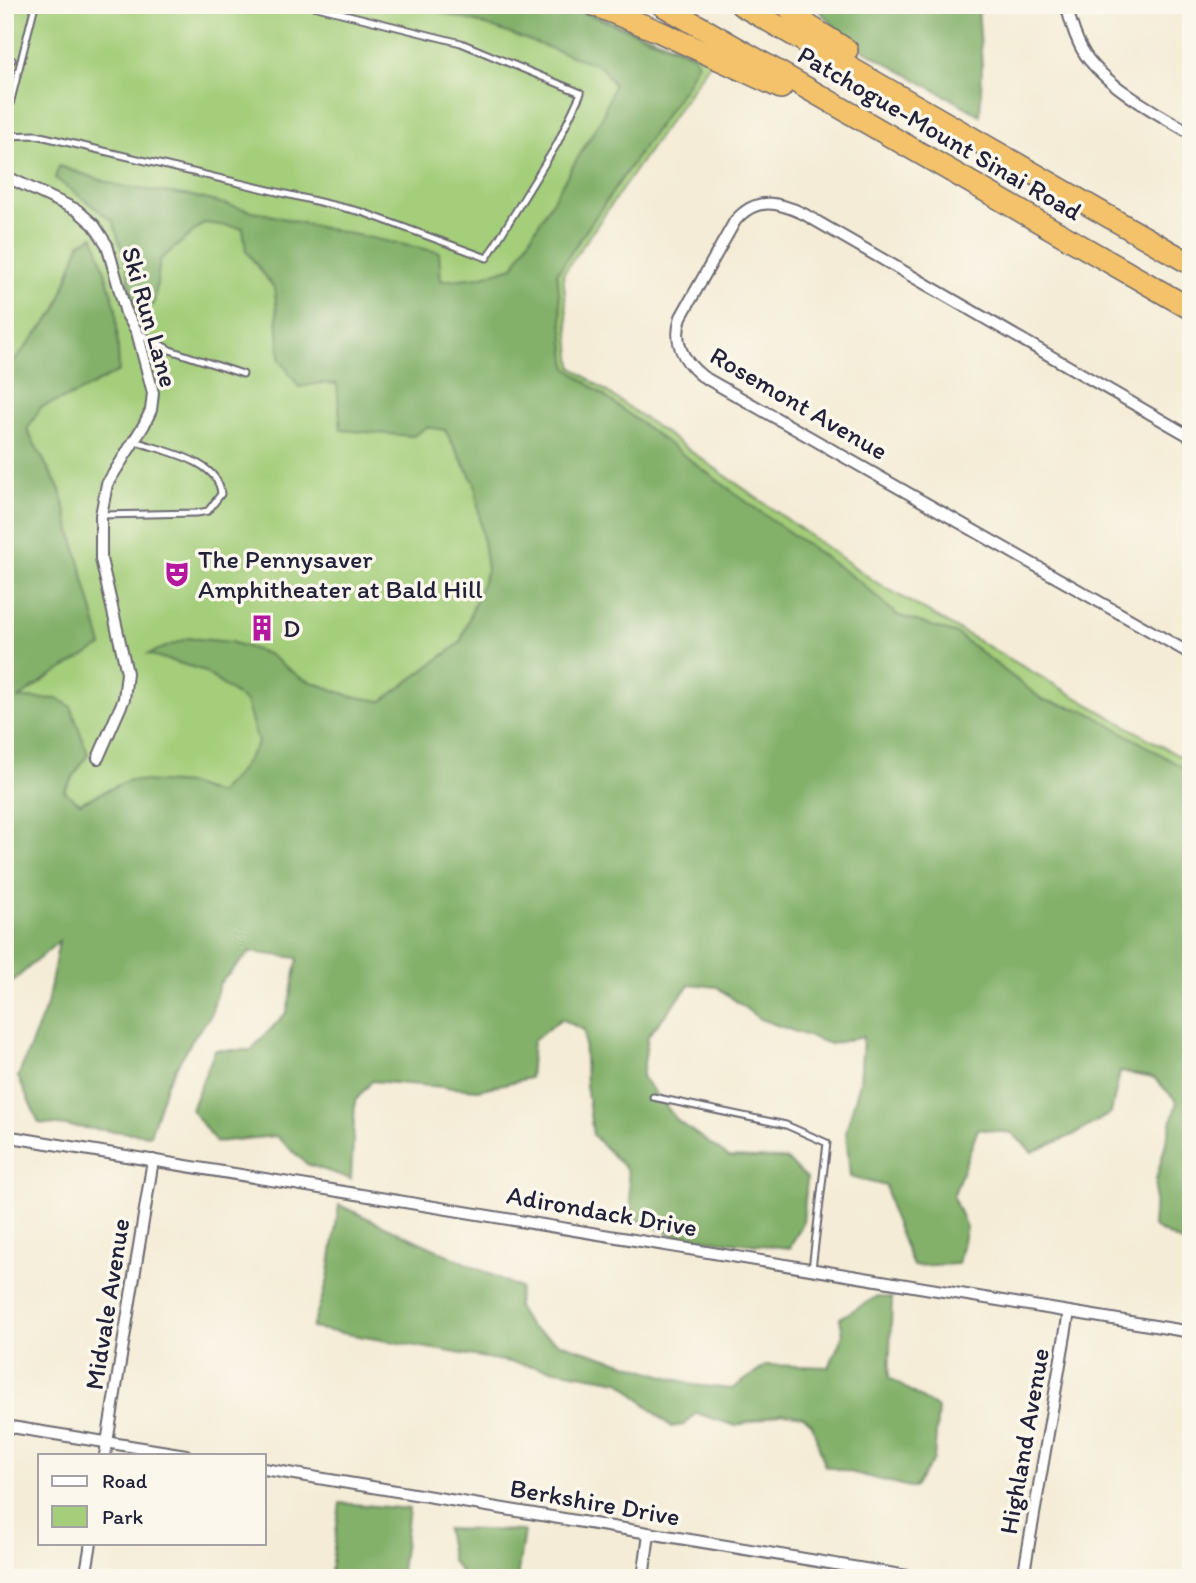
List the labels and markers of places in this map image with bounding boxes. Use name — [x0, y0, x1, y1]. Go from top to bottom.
place label: The Pennysaver Amphitheater at Bald Hill — [198, 543, 483, 605]
theatre icon: The Pennysaver Amphitheater at Bald Hill — [162, 559, 192, 589]
place label: D — [283, 612, 300, 644]
building icon: D — [247, 613, 277, 643]

